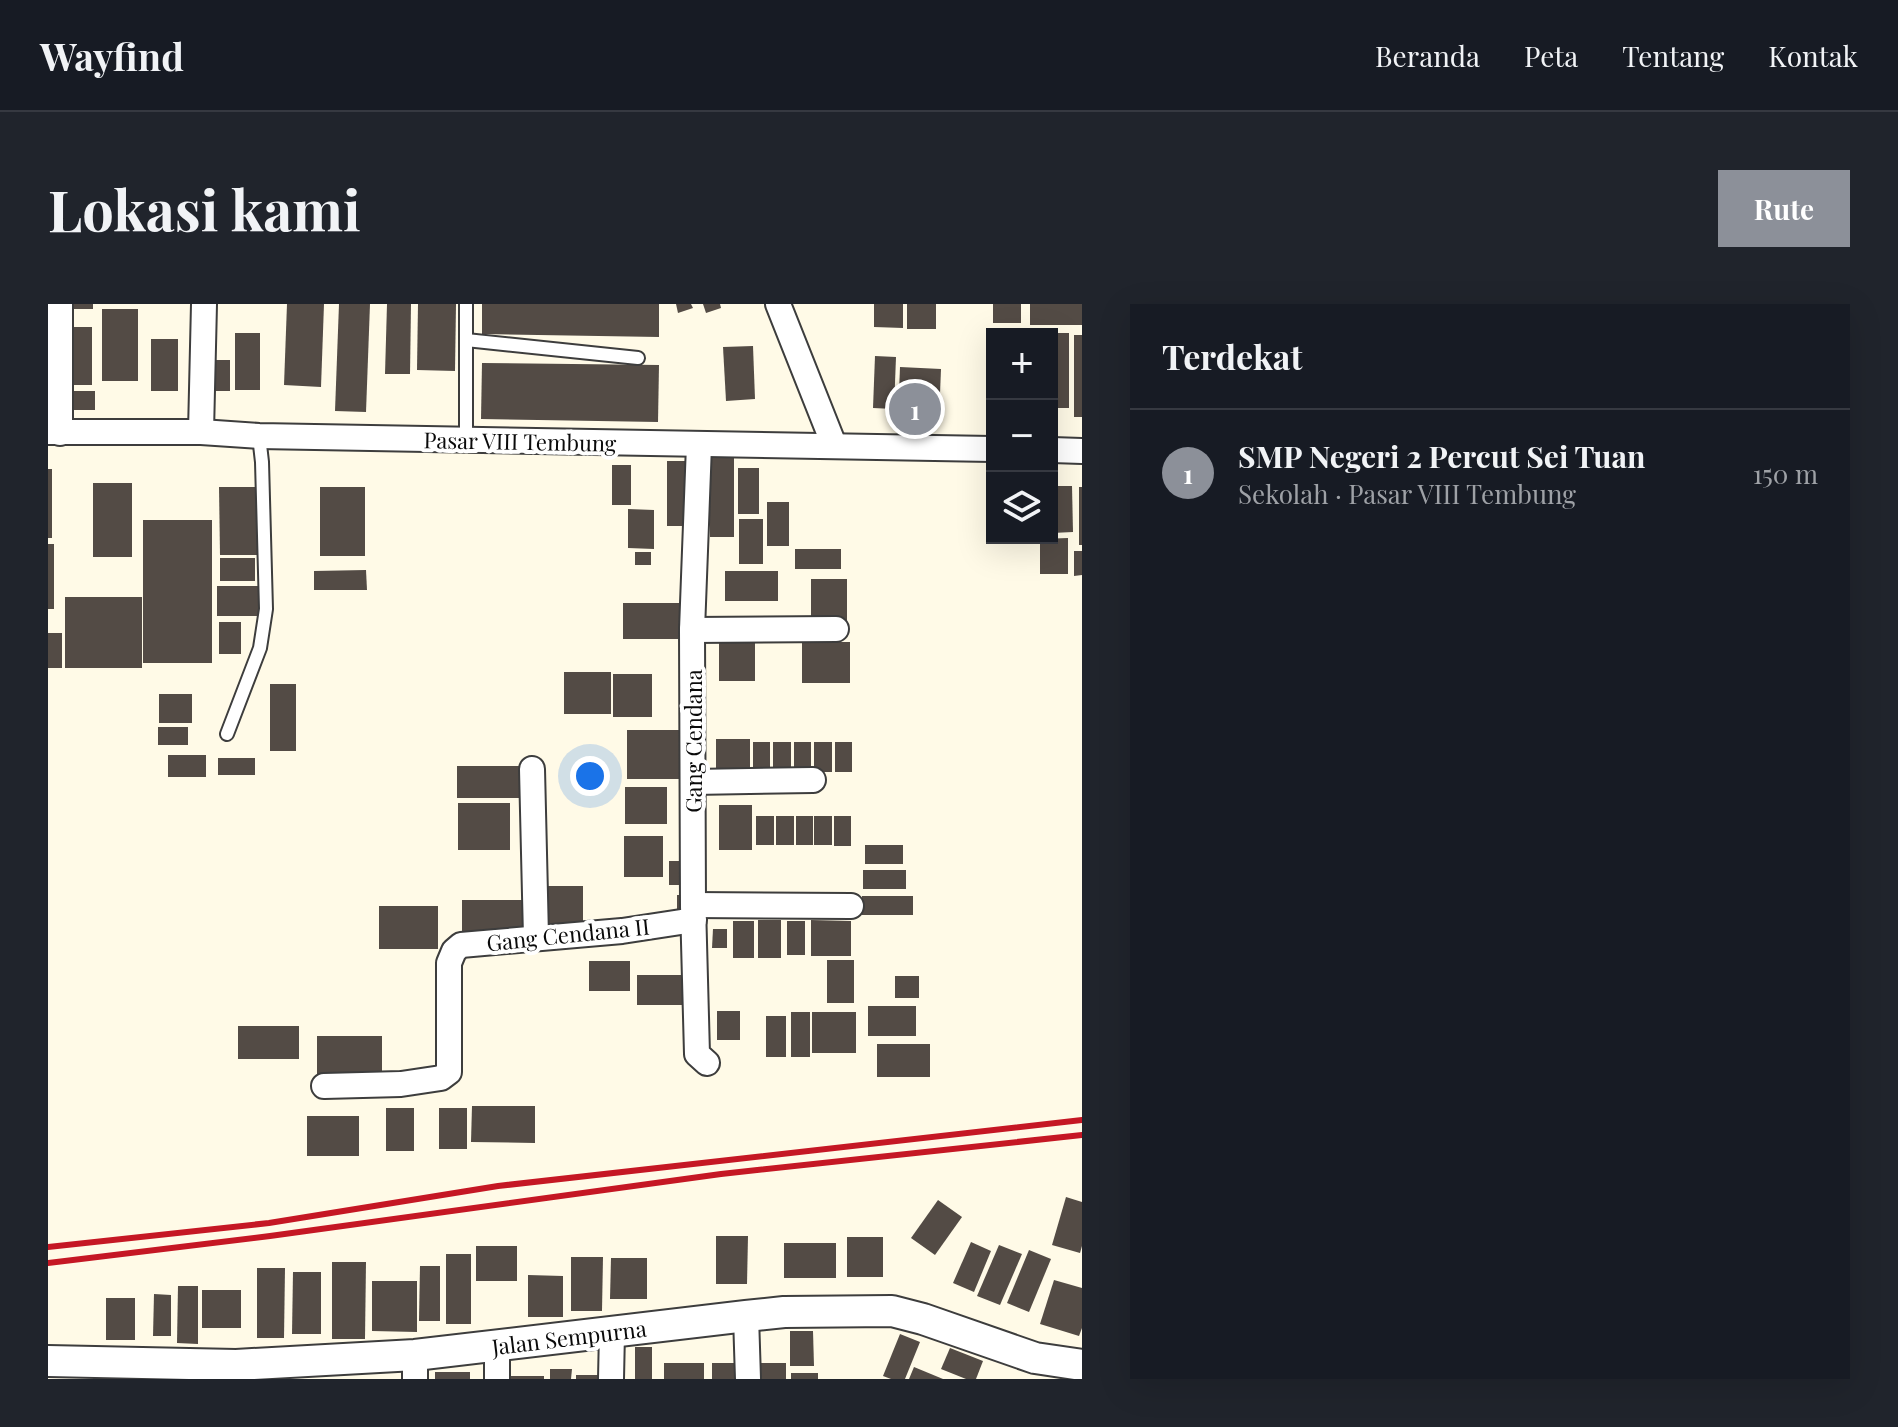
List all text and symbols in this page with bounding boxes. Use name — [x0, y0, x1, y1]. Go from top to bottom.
text: Wayfind — [40, 30, 184, 81]
text: Beranda — [1375, 37, 1480, 74]
text: Peta — [1524, 37, 1578, 74]
text: Tentang — [1622, 37, 1724, 74]
text: Kontak — [1768, 37, 1858, 74]
button: Rute — [1718, 170, 1850, 247]
text: Lokasi kami — [48, 171, 361, 246]
map controls — [986, 328, 1058, 544]
button: + — [986, 328, 1058, 400]
text: Terdekat — [1162, 333, 1302, 379]
pin: 1 — [889, 379, 941, 439]
button: − — [986, 400, 1058, 472]
street label: Pasar VIII Tembung — [423, 424, 617, 458]
text: SMP Negeri 2 Percut Sei Tuan — [1238, 436, 1645, 476]
text: 1 — [1183, 456, 1193, 491]
text: 150 m — [1753, 456, 1818, 491]
button: layers — [986, 472, 1058, 544]
text: Sekolah · Pasar VIII Tembung — [1238, 476, 1576, 511]
street label: Gang Cendana — [678, 669, 708, 813]
your location — [570, 756, 610, 796]
street label: Gang Cendana II — [485, 911, 651, 957]
street label: Jalan Sempurna — [489, 1313, 648, 1361]

